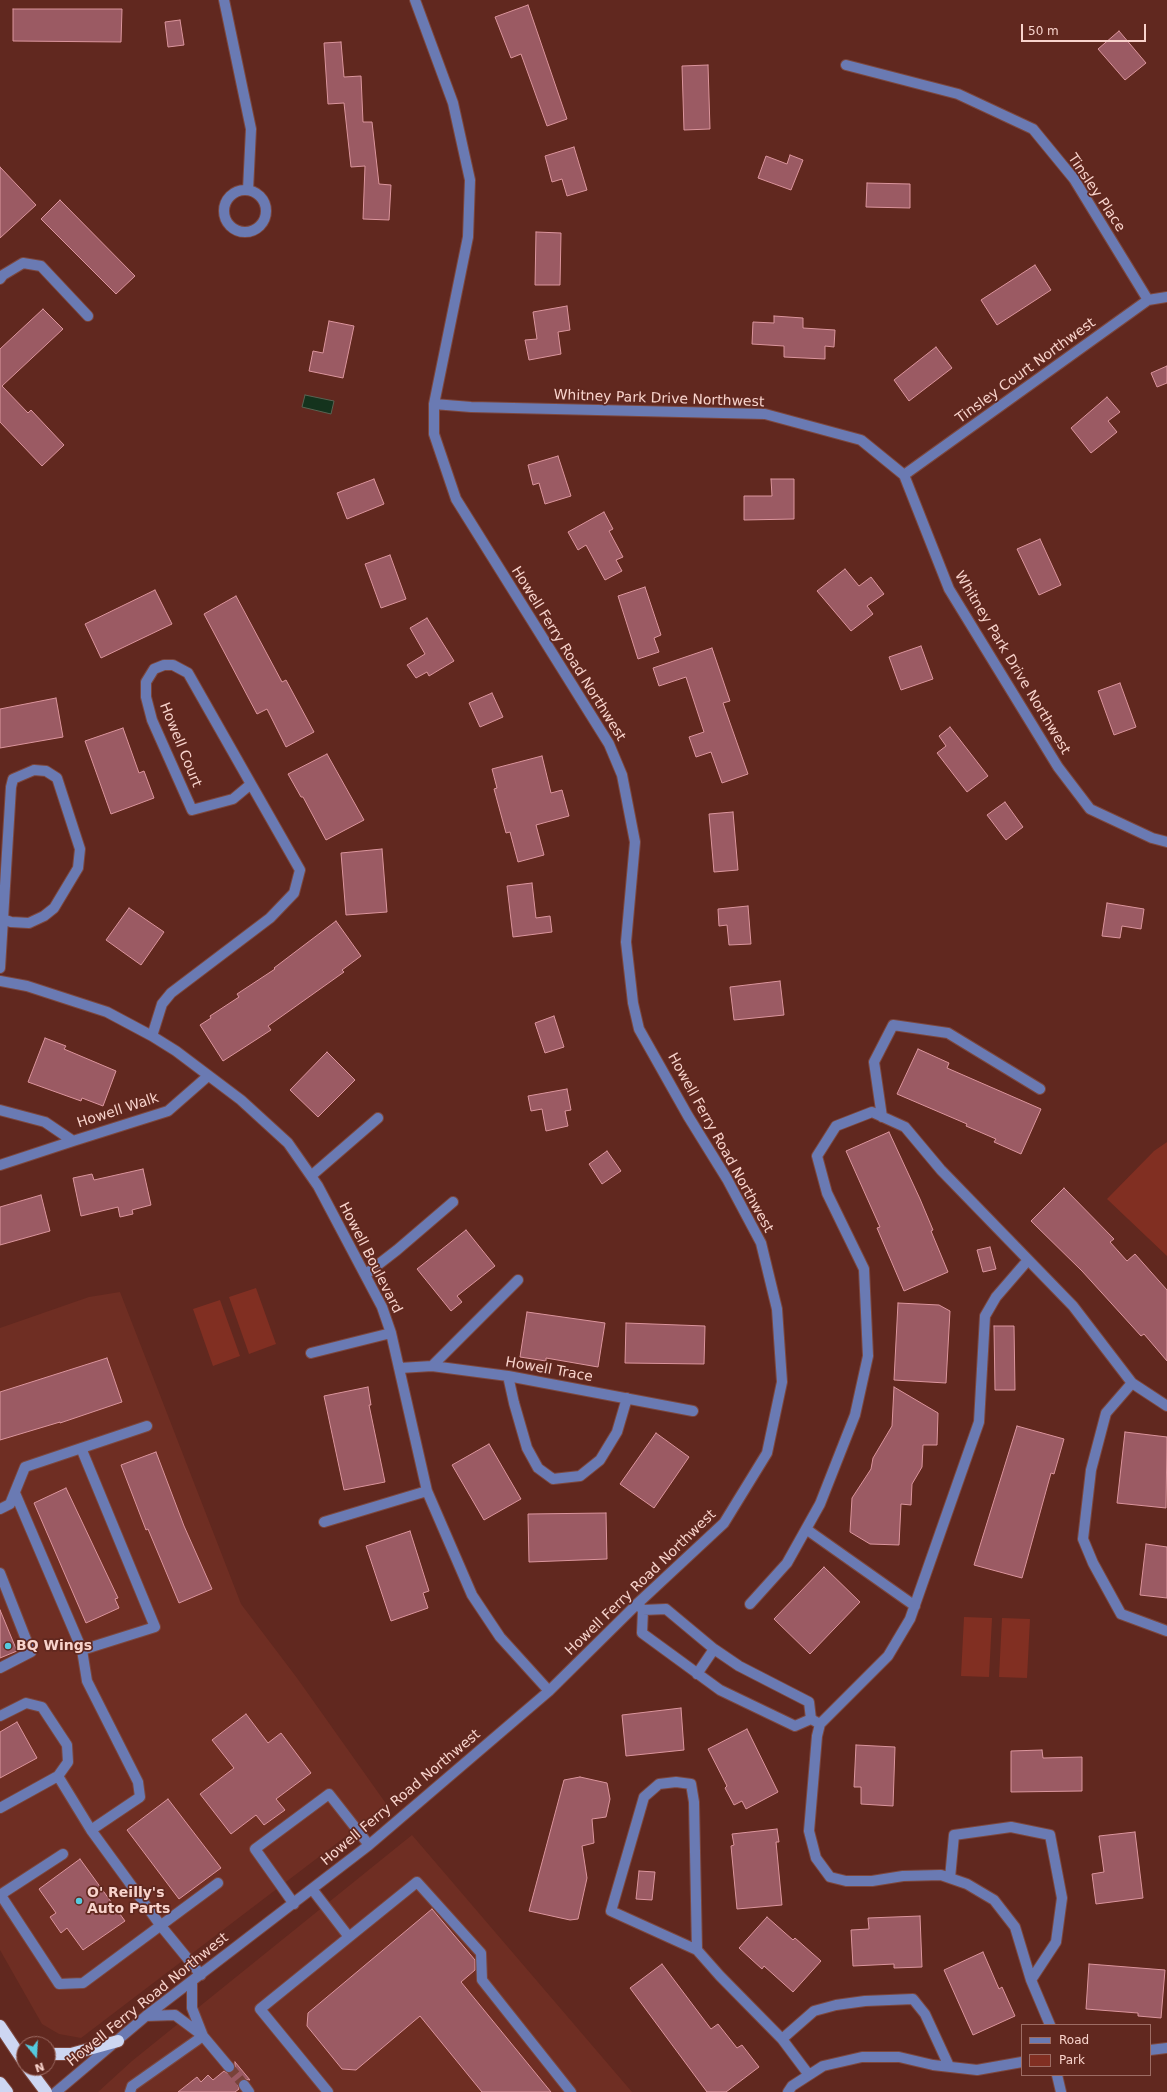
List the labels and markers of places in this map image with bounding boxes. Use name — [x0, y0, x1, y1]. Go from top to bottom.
place label: BQ Wings — [16, 1638, 92, 1654]
marker: BQ Wings — [3, 1641, 13, 1651]
place label: O' Reilly's Auto Parts — [87, 1885, 170, 1918]
marker: O' Reilly's Auto Parts — [74, 1896, 84, 1906]

